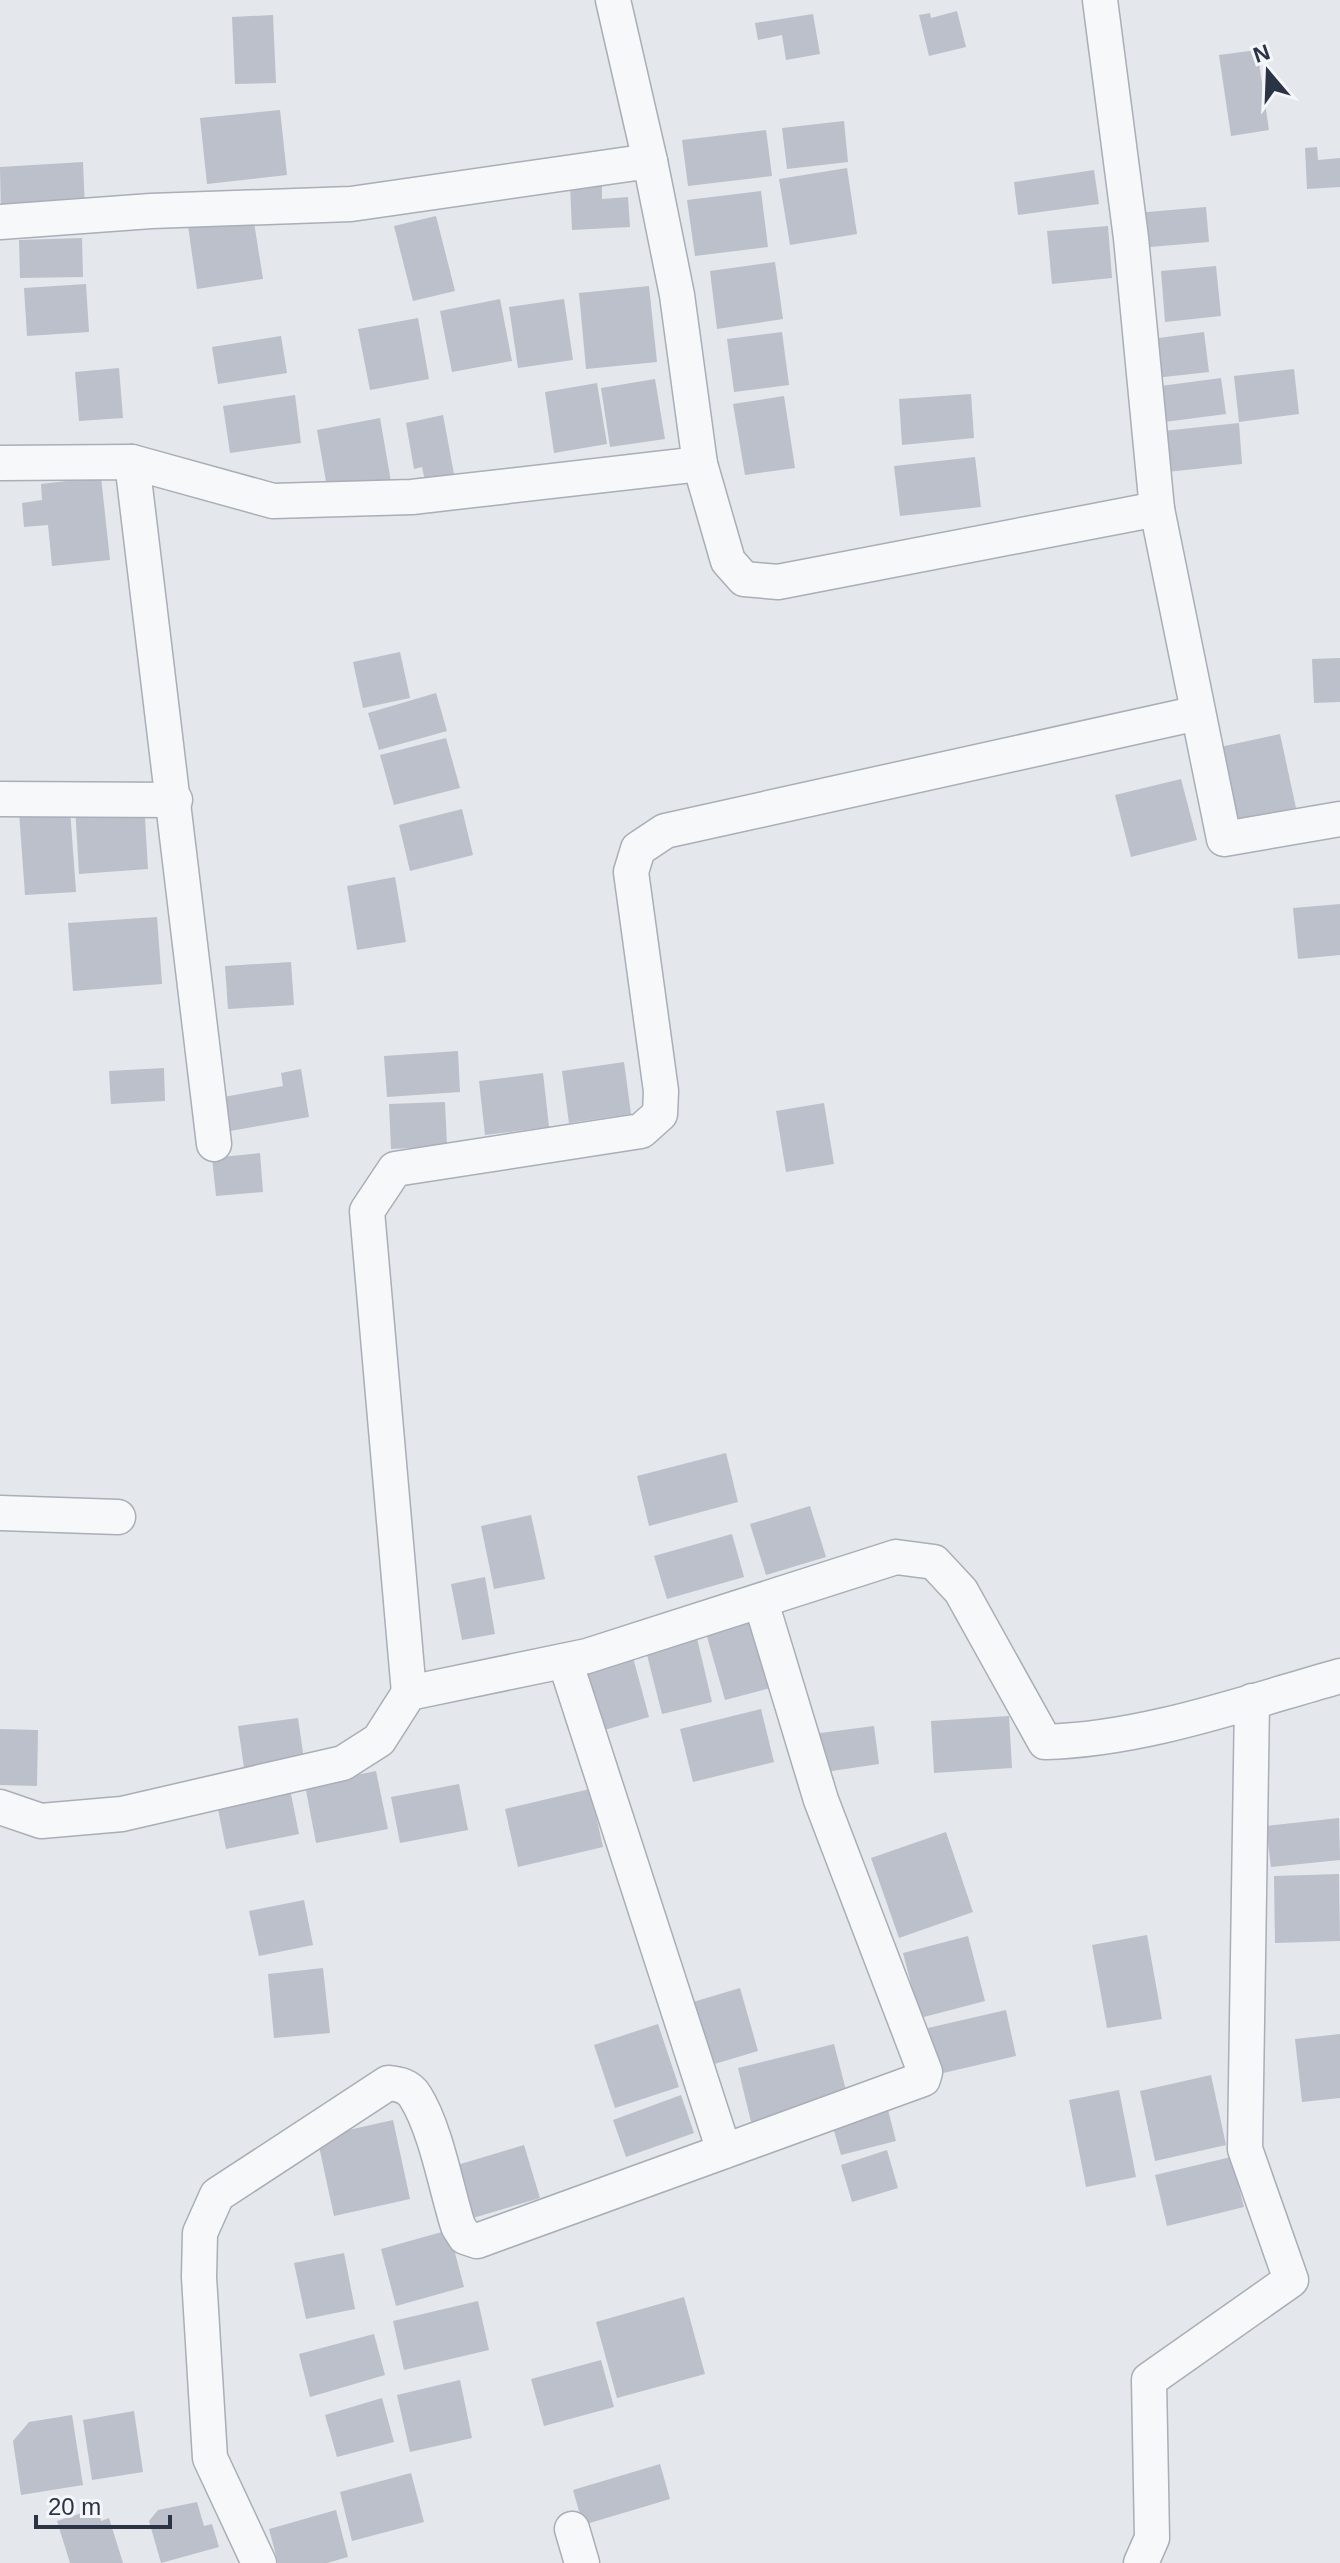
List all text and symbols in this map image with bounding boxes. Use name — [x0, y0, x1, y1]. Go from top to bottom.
north arrow — [1228, 32, 1308, 112]
text: N — [1250, 39, 1273, 68]
scale bar — [36, 2479, 170, 2529]
text: 20 m — [48, 2493, 101, 2520]

